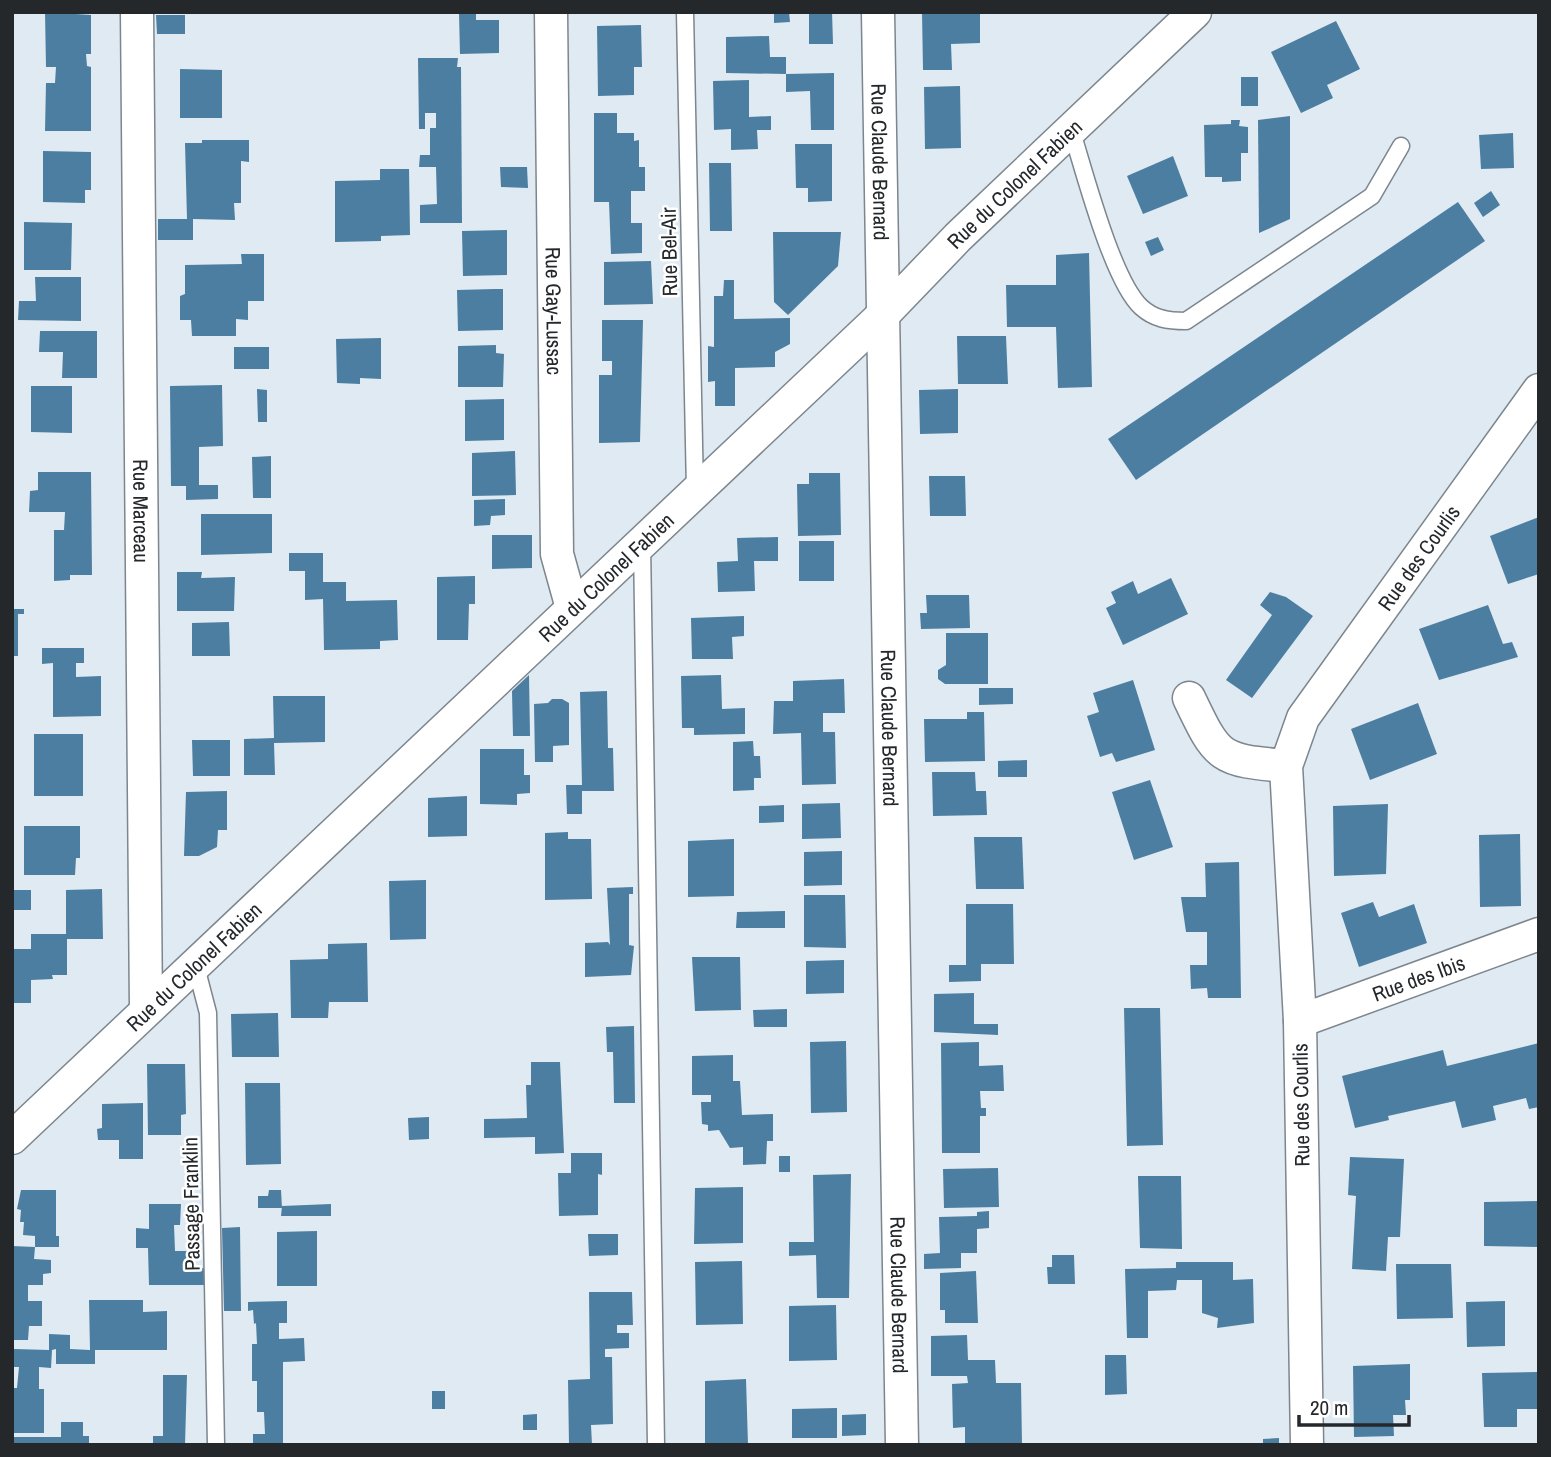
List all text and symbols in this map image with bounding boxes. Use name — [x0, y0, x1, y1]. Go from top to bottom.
street label: Rue Claude Bernard — [865, 83, 896, 241]
street label: Rue du Colonel Fabien — [940, 112, 1088, 255]
street label: Rue Bel-Air — [654, 207, 684, 297]
street label: Rue Gay-Lussac — [539, 247, 570, 375]
street label: Rue Marceau — [127, 459, 156, 563]
street label: Rue des Courlis — [1371, 499, 1466, 616]
street label: Rue du Colonel Fabien — [532, 506, 680, 648]
street label: Rue Claude Bernard — [874, 649, 906, 807]
street label: Rue du Colonel Fabien — [120, 895, 268, 1037]
street label: Rue des Ibis — [1368, 948, 1469, 1008]
street label: Rue des Courlis — [1285, 1043, 1317, 1167]
street label: Passage Franklin — [175, 1137, 207, 1271]
street label: Rue Claude Bernard — [884, 1216, 915, 1374]
scale bar — [1299, 1384, 1409, 1428]
text: 20 m — [1310, 1393, 1348, 1422]

